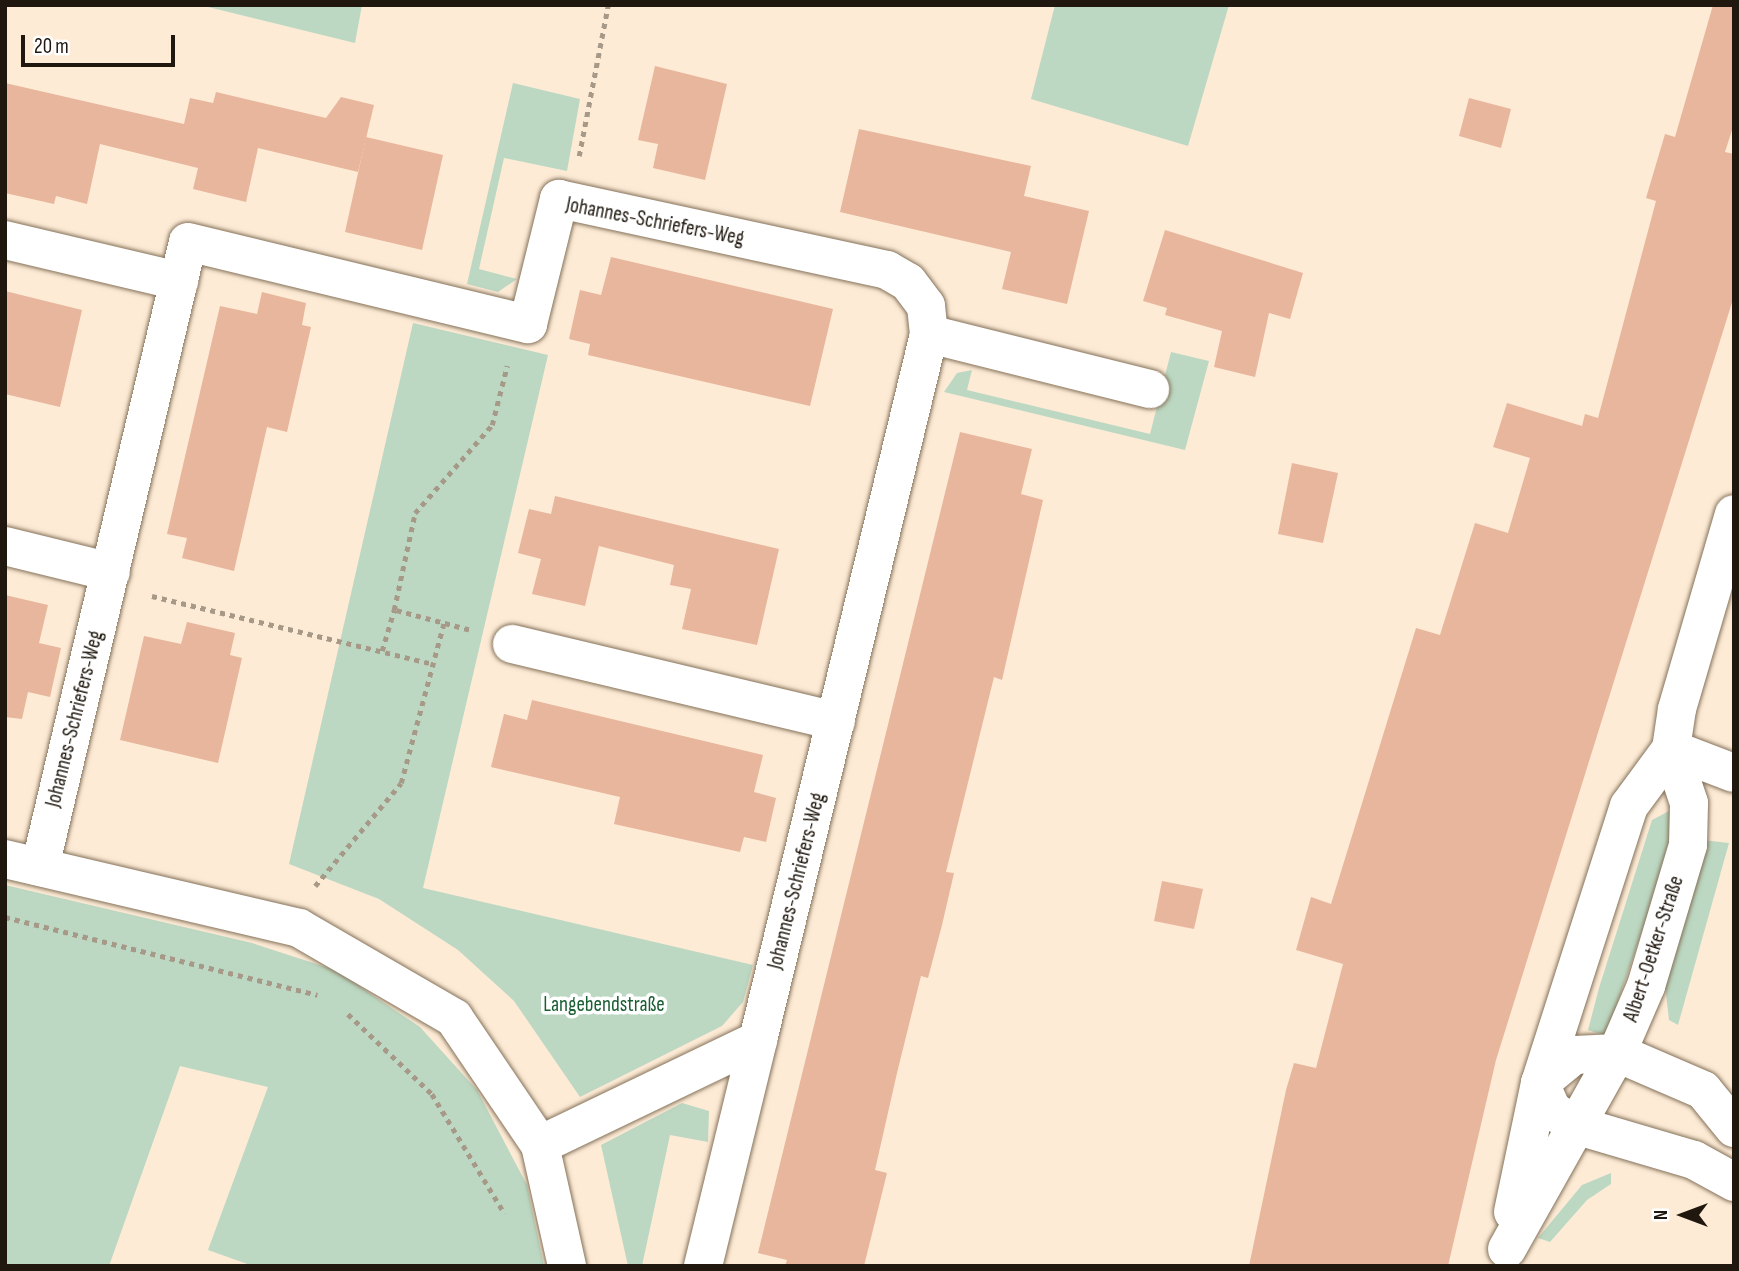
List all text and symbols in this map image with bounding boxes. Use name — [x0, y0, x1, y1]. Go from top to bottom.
scale bar — [24, 21, 178, 65]
text: 20 m — [34, 34, 69, 59]
street label: Johannes-Schriefers-Weg — [564, 192, 746, 252]
street label: Johannes-Schriefers-Weg — [41, 628, 109, 810]
street label: Johannes-Schriefers-Weg — [763, 790, 831, 972]
street label: Albert-Oetker-Straße — [1619, 873, 1689, 1025]
park label: Langebendstraße — [543, 992, 665, 1018]
north arrow — [1648, 1180, 1718, 1250]
text: N — [1650, 1210, 1673, 1220]

